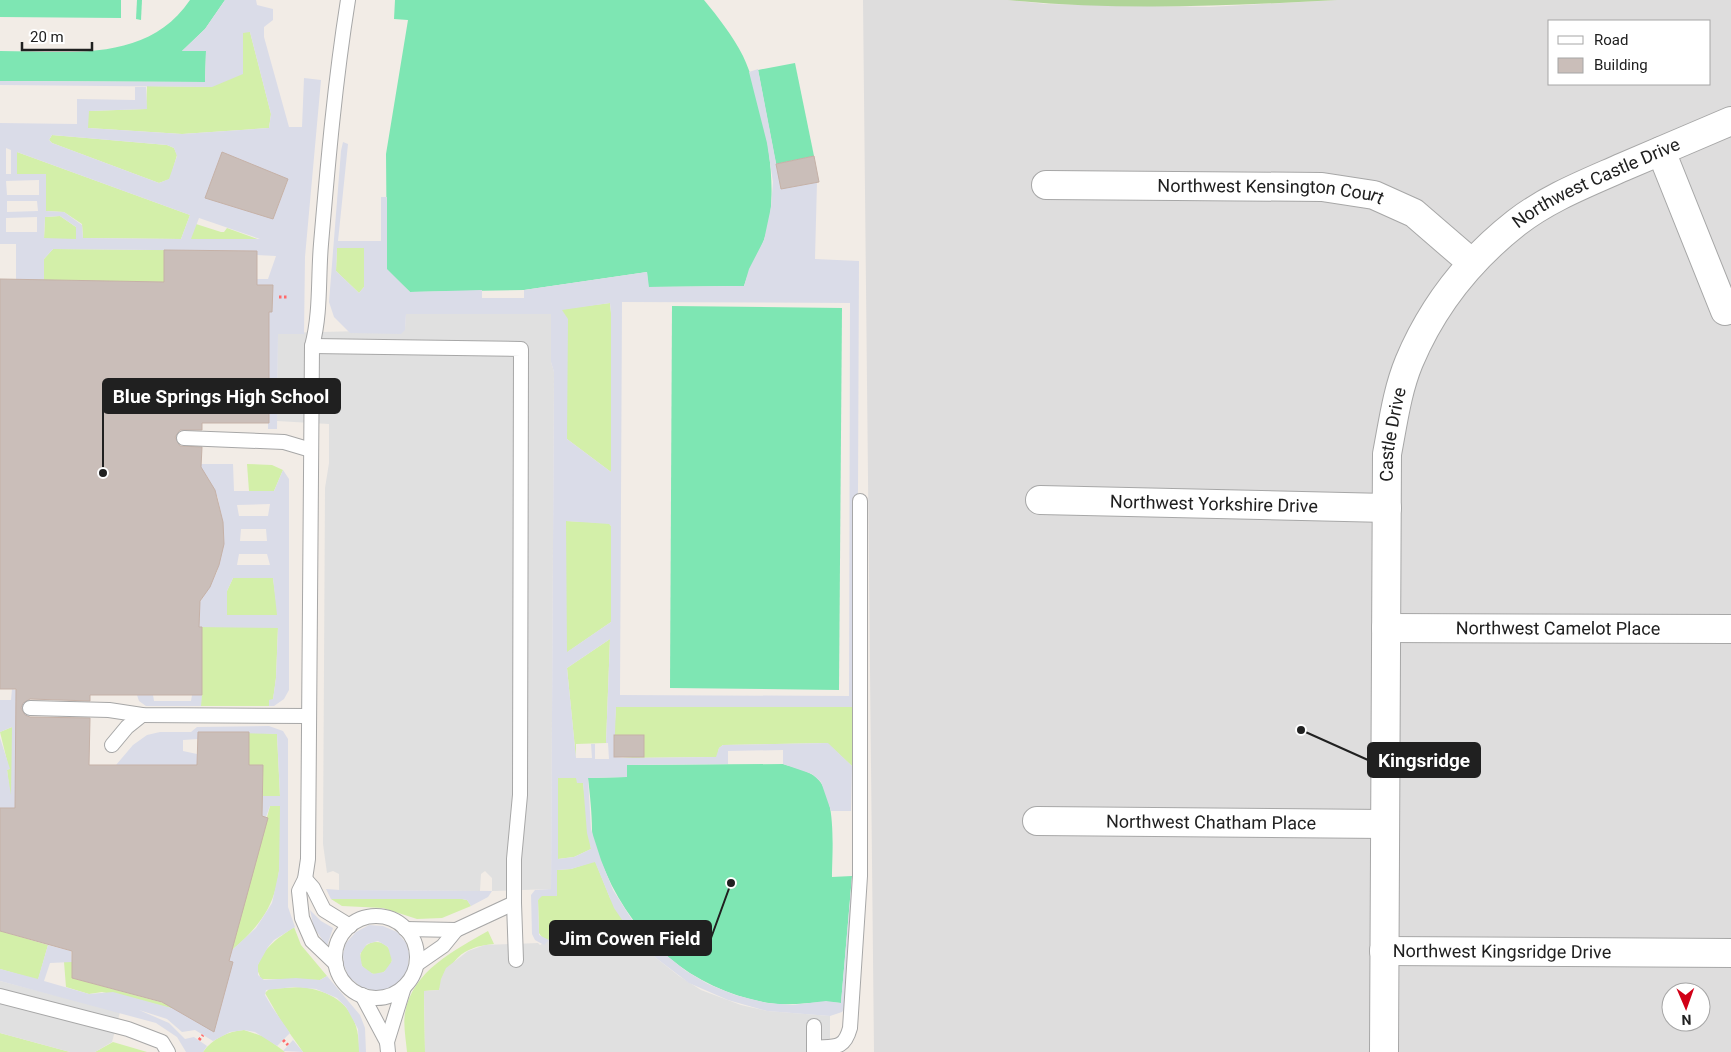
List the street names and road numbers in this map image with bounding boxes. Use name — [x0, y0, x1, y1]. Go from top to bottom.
street label: Northwest Castle Drive — [1508, 133, 1683, 232]
street label: Northwest Kensington Court — [1157, 175, 1388, 208]
street label: Castle Drive — [1376, 385, 1410, 482]
street label: Northwest Yorkshire Drive — [1110, 491, 1318, 516]
street label: Northwest Camelot Place — [1456, 617, 1660, 639]
street label: Northwest Chatham Place — [1106, 811, 1316, 833]
street label: Northwest Kingsridge Drive — [1393, 940, 1611, 962]

